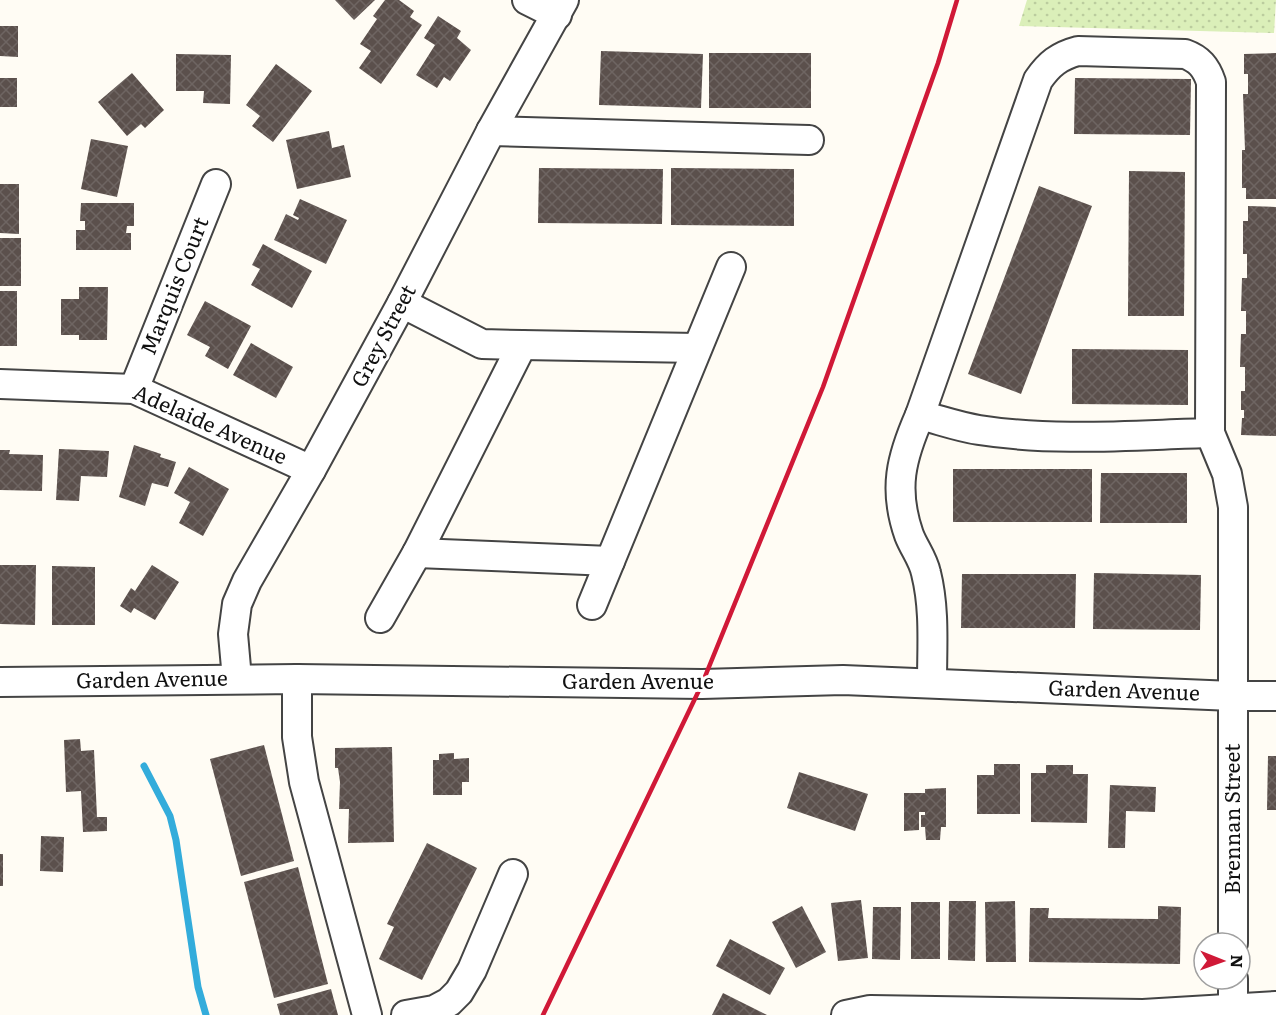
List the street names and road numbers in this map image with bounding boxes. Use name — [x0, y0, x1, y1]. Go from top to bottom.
street label: Marquis Court — [131, 211, 215, 359]
street label: Grey Street — [342, 277, 422, 392]
street label: Adelaide Avenue — [129, 375, 293, 471]
street label: Garden Avenue — [76, 661, 228, 694]
street label: Garden Avenue — [562, 664, 714, 695]
street label: Garden Avenue — [1048, 670, 1201, 707]
street label: Brennan Street — [1215, 743, 1246, 895]

